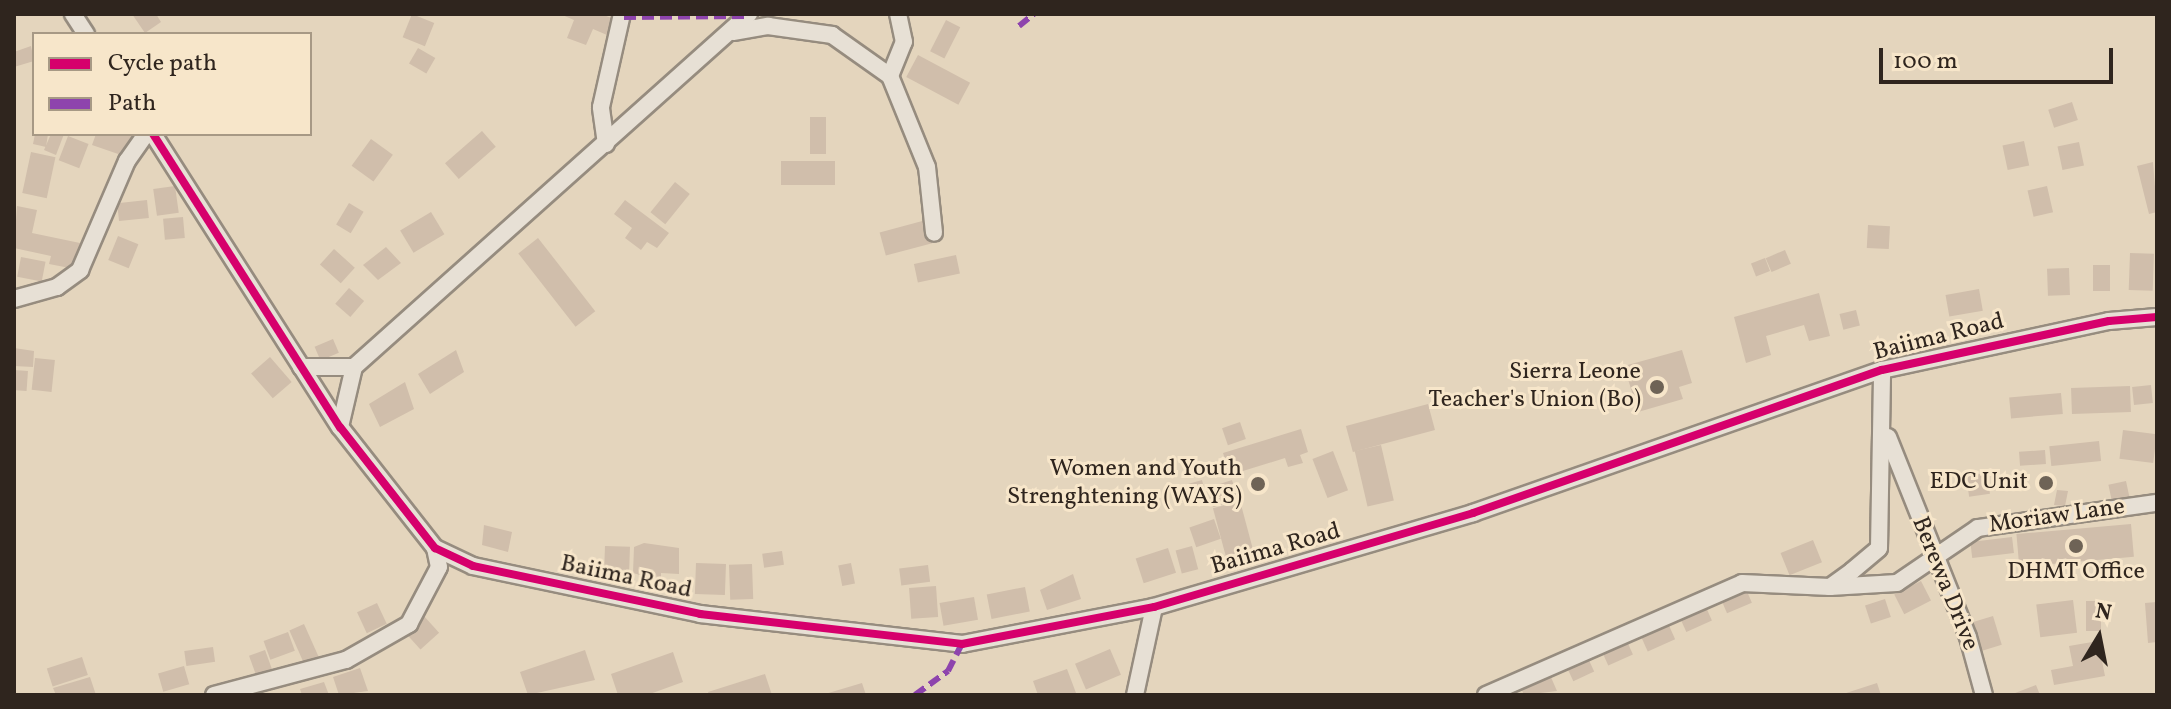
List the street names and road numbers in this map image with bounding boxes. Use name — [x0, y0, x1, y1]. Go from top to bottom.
street label: Baiima Road — [1871, 308, 2007, 368]
street label: Moriaw Lane — [1987, 493, 2127, 541]
street label: Berewa Drive — [1904, 513, 1984, 655]
street label: Baiima Road — [1208, 518, 1344, 582]
street label: Baiima Road — [558, 550, 694, 606]

